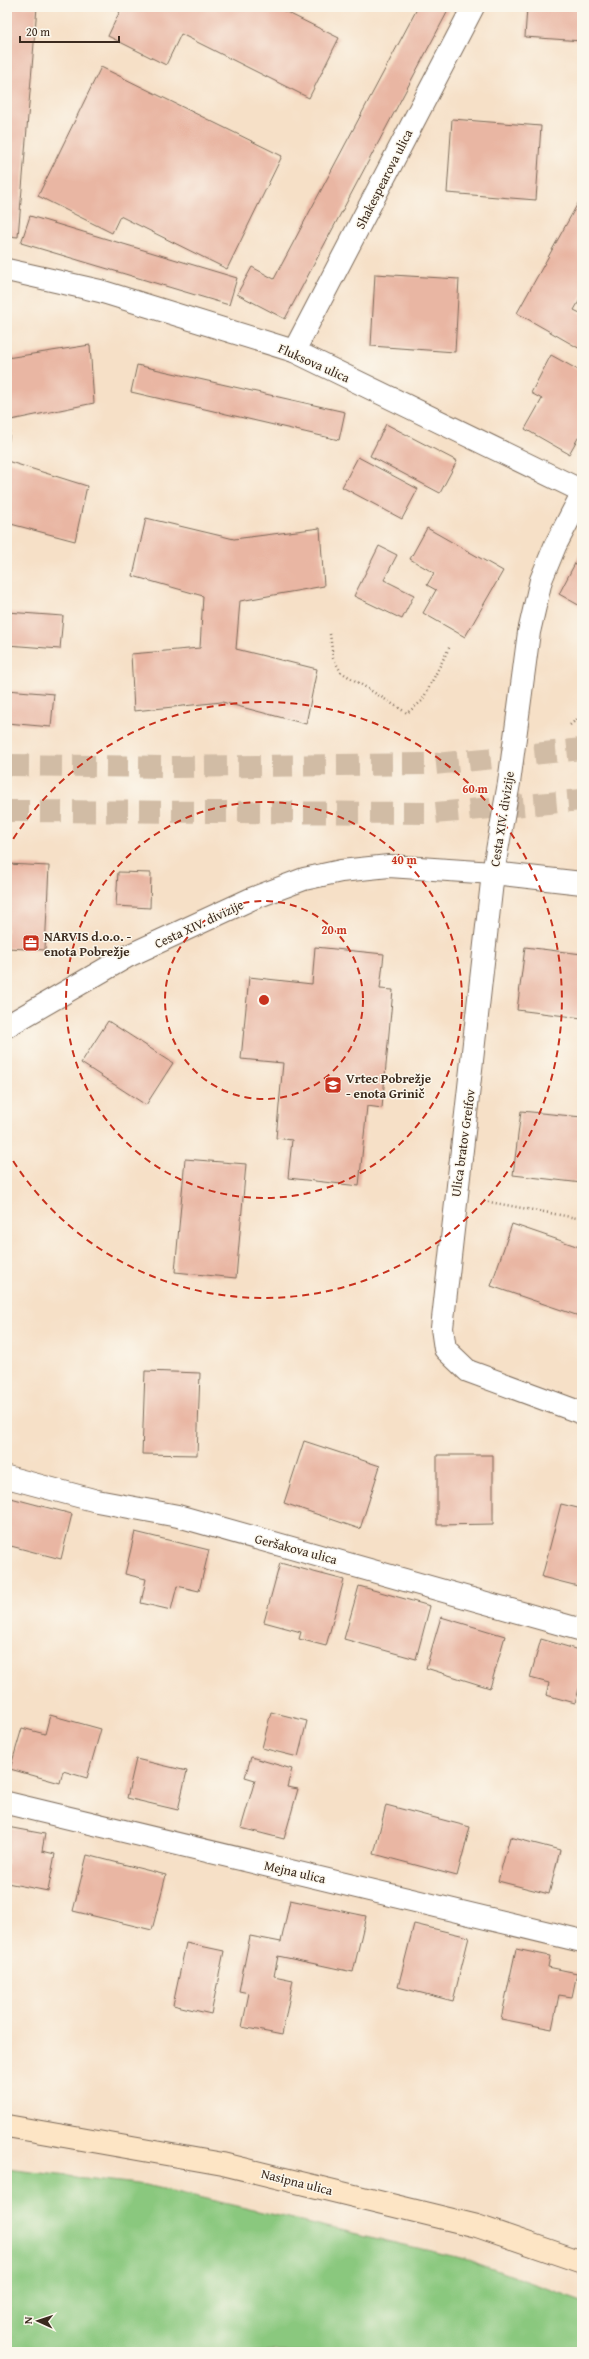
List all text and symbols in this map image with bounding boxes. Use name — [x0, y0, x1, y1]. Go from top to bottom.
scale bar — [20, 18, 119, 44]
text: 20 m — [26, 23, 50, 40]
street label: Shakespearova ulica — [351, 125, 418, 232]
street label: Fluksova ulica — [275, 339, 354, 388]
street label: Cesta XIV. divizije — [485, 770, 519, 868]
text: 60 m — [462, 780, 488, 797]
text: 40 m — [391, 851, 417, 868]
street label: Cesta XIV. divizije — [151, 895, 247, 953]
text: 20 m — [321, 921, 347, 938]
place label: NARVIS d.o.o. - enota Pobrežje — [44, 927, 132, 961]
office icon: NARVIS d.o.o. - enota Pobrežje — [21, 933, 41, 953]
centre of rings — [257, 993, 271, 1007]
place label: Vrtec Pobrežje - enota Grinič — [346, 1069, 431, 1103]
school or university icon: Vrtec Pobrežje - enota Grinič — [323, 1075, 343, 1095]
street label: Ulica bratov Greifov — [446, 1087, 480, 1198]
street label: Geršakova ulica — [253, 1529, 340, 1569]
street label: Mejna ulica — [262, 1856, 329, 1889]
street label: Nasipna ulica — [259, 2164, 336, 2200]
north arrow — [18, 2301, 58, 2341]
text: N — [20, 2316, 36, 2325]

